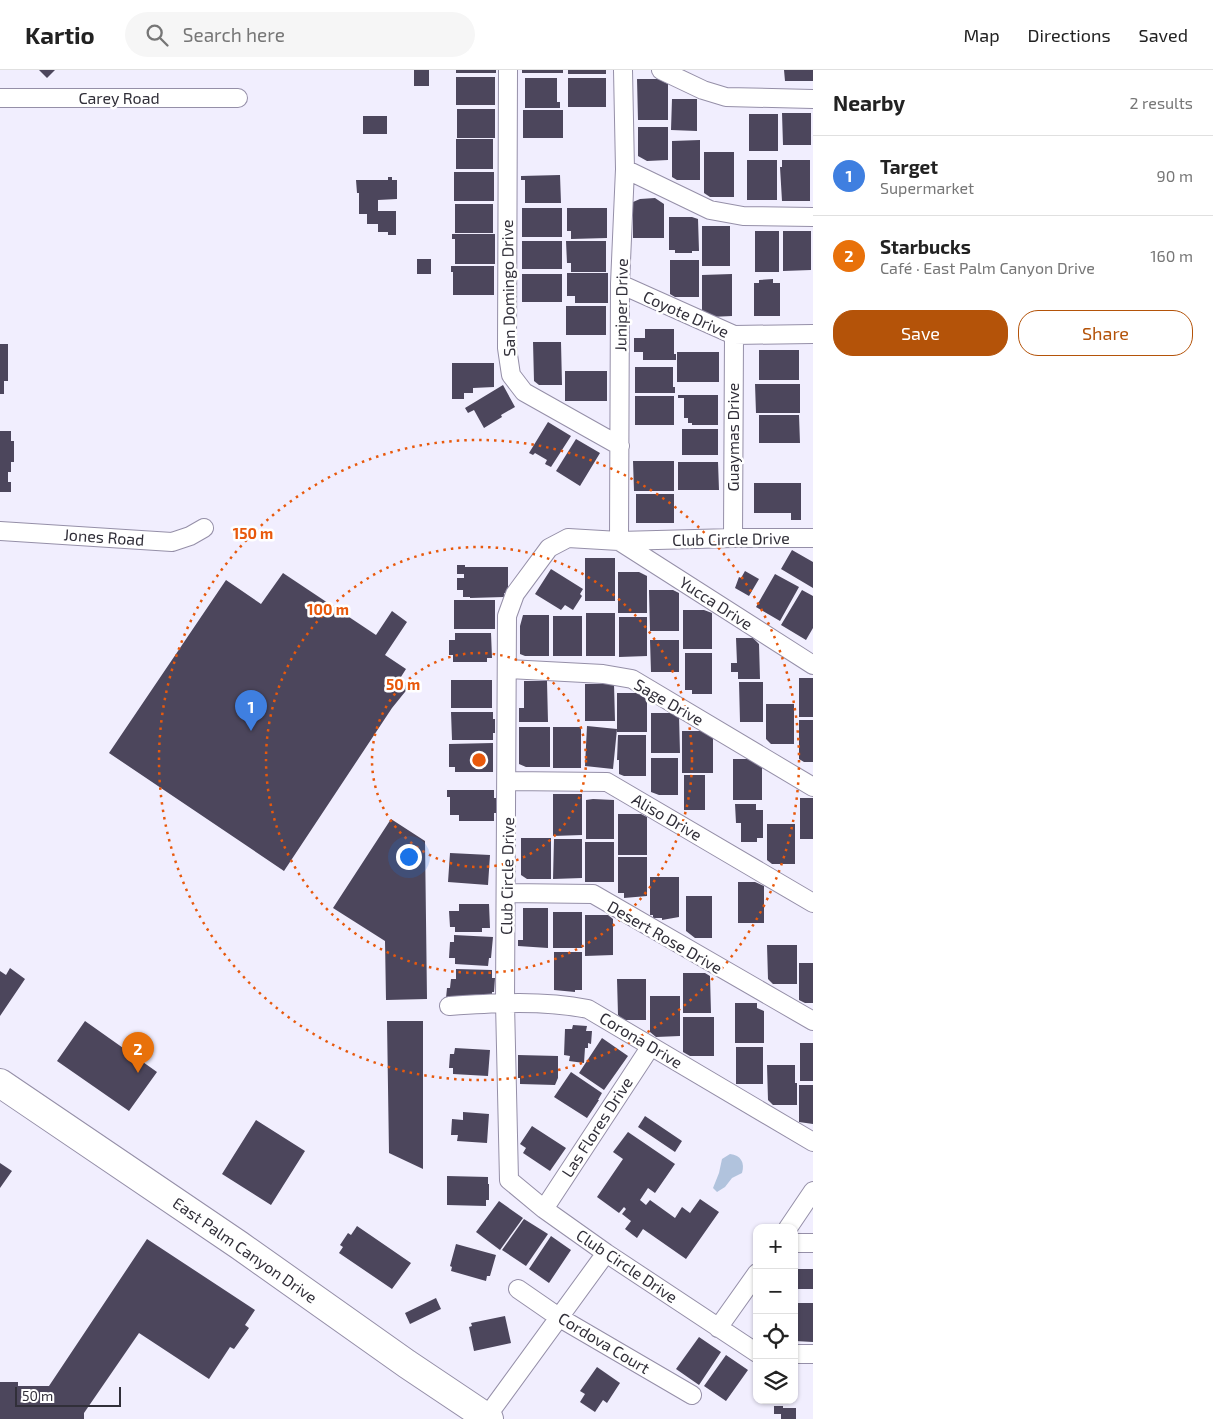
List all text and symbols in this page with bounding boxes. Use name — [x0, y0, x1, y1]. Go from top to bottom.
search box — [125, 12, 475, 57]
text: Kartio — [25, 20, 95, 49]
icon: search — [143, 21, 171, 49]
text: Search here — [183, 23, 285, 46]
text: Map — [963, 24, 1000, 46]
text: Directions — [1028, 24, 1111, 46]
text: Saved — [1139, 24, 1188, 46]
street label: Carey Road — [78, 88, 160, 107]
text: Nearby — [833, 90, 905, 115]
text: 2 results — [1130, 93, 1193, 112]
text: Target — [880, 155, 938, 178]
text: 1 — [846, 166, 852, 185]
text: 90 m — [1157, 166, 1193, 185]
text: Supermarket — [880, 178, 974, 197]
street label: San Domingo Drive — [497, 219, 518, 357]
text: Starbucks — [880, 235, 971, 258]
text: 2 — [844, 246, 854, 265]
text: 160 m — [1150, 246, 1193, 265]
street label: Juniper Drive — [610, 258, 631, 352]
text: Café · East Palm Canyon Drive — [880, 258, 1095, 277]
street label: Coyote Drive — [640, 286, 732, 341]
button: Save — [833, 310, 1008, 356]
button: Share — [1018, 310, 1193, 356]
street label: Guaymas Drive — [723, 383, 742, 491]
street label: Jones Road — [63, 524, 145, 549]
text: 150 m — [233, 524, 273, 542]
street label: Club Circle Drive — [672, 528, 790, 549]
street label: Yucca Drive — [676, 572, 756, 633]
text: 100 m — [307, 600, 349, 618]
street label: Sage Drive — [631, 674, 707, 729]
text: 50 m — [386, 675, 420, 693]
pin: 1 — [235, 690, 267, 731]
centre of rings — [470, 751, 488, 769]
street label: Aliso Drive — [629, 789, 706, 844]
street label: Club Circle Drive — [496, 817, 517, 935]
your location — [396, 844, 422, 870]
street label: Desert Rose Drive — [605, 896, 726, 977]
street label: Corona Drive — [596, 1007, 686, 1072]
pin: 2 — [122, 1032, 154, 1073]
street label: Las Flores Drive — [557, 1073, 636, 1180]
street label: East Palm Canyon Drive — [170, 1193, 321, 1307]
map controls — [753, 1224, 798, 1404]
button: + — [753, 1224, 798, 1269]
street label: Club Circle Drive — [573, 1225, 681, 1306]
button: − — [753, 1269, 798, 1314]
street label: Cordova Court — [555, 1308, 653, 1377]
button: locate — [753, 1314, 798, 1359]
button: layers — [753, 1359, 798, 1404]
scale bar — [15, 1384, 121, 1407]
text: 50 m — [22, 1387, 53, 1404]

